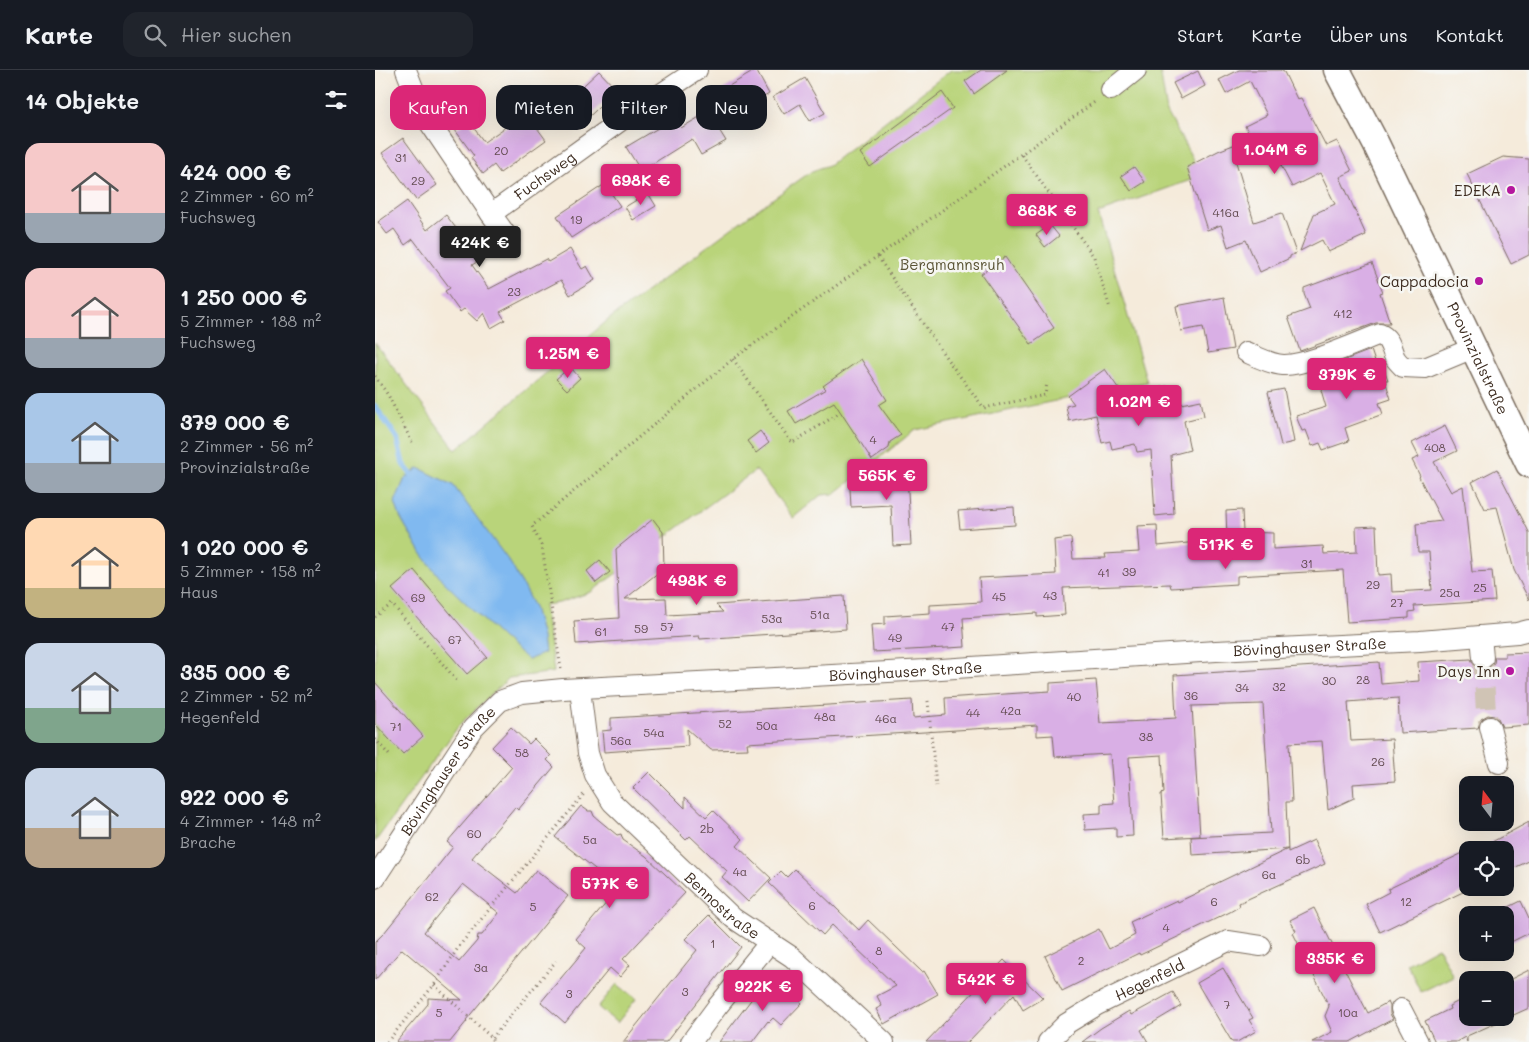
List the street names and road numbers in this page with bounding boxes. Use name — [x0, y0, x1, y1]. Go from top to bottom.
street label: Fuchsweg — [510, 146, 579, 204]
street label: Provinzialstraße — [1443, 299, 1514, 418]
street label: Bövinghauser Straße — [1233, 633, 1387, 660]
street label: Bövinghauser Straße — [828, 656, 983, 685]
street label: Bövinghauser Straße — [396, 701, 500, 839]
street label: Bennostraße — [681, 867, 764, 943]
street label: Hegenfeld — [1111, 954, 1187, 1005]

